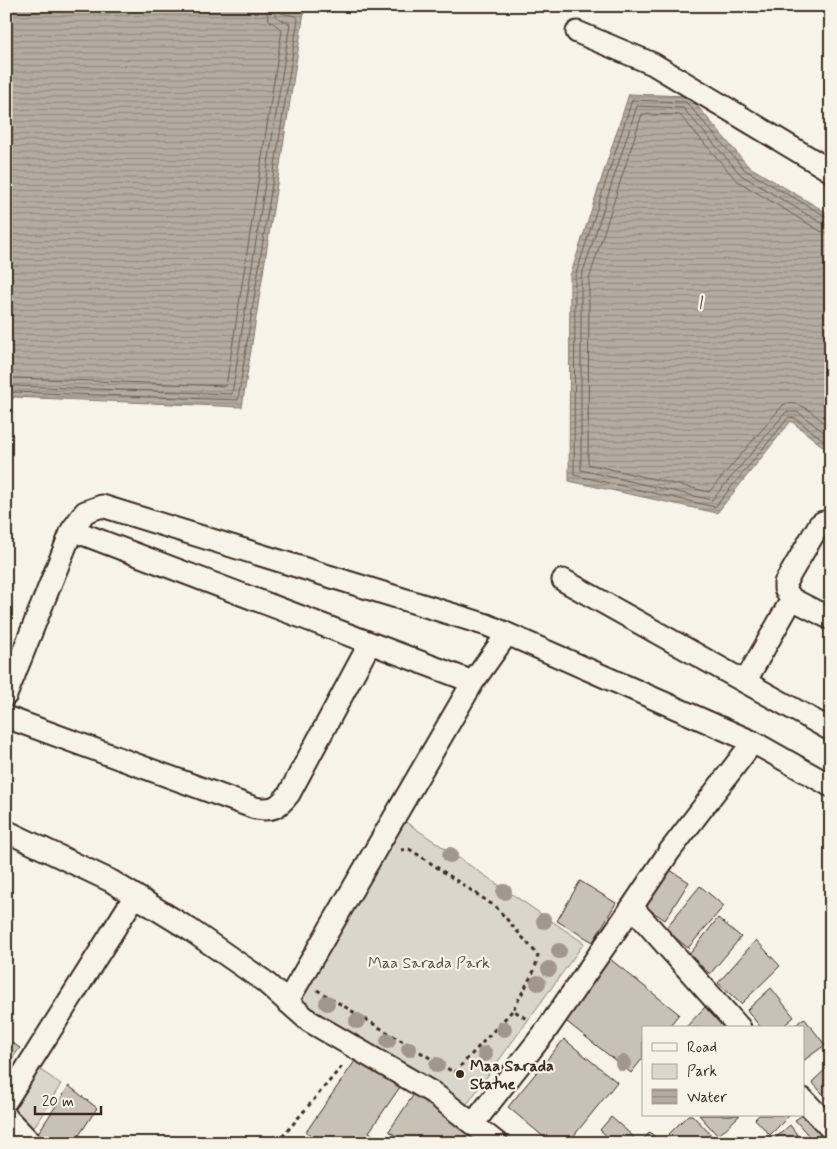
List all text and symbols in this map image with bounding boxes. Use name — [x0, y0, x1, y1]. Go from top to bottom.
water label: l — [698, 292, 704, 316]
park label: Maa Sarada Park — [368, 953, 490, 974]
legend — [642, 1026, 804, 1116]
text: Road — [687, 1038, 717, 1058]
place label: Maa Sarada Statue — [470, 1056, 554, 1095]
text: Park — [687, 1062, 717, 1082]
marker: Maa Sarada Statue — [454, 1068, 466, 1080]
scale bar — [35, 1084, 101, 1116]
text: Water — [687, 1088, 727, 1108]
text: 20 m — [42, 1092, 74, 1112]

